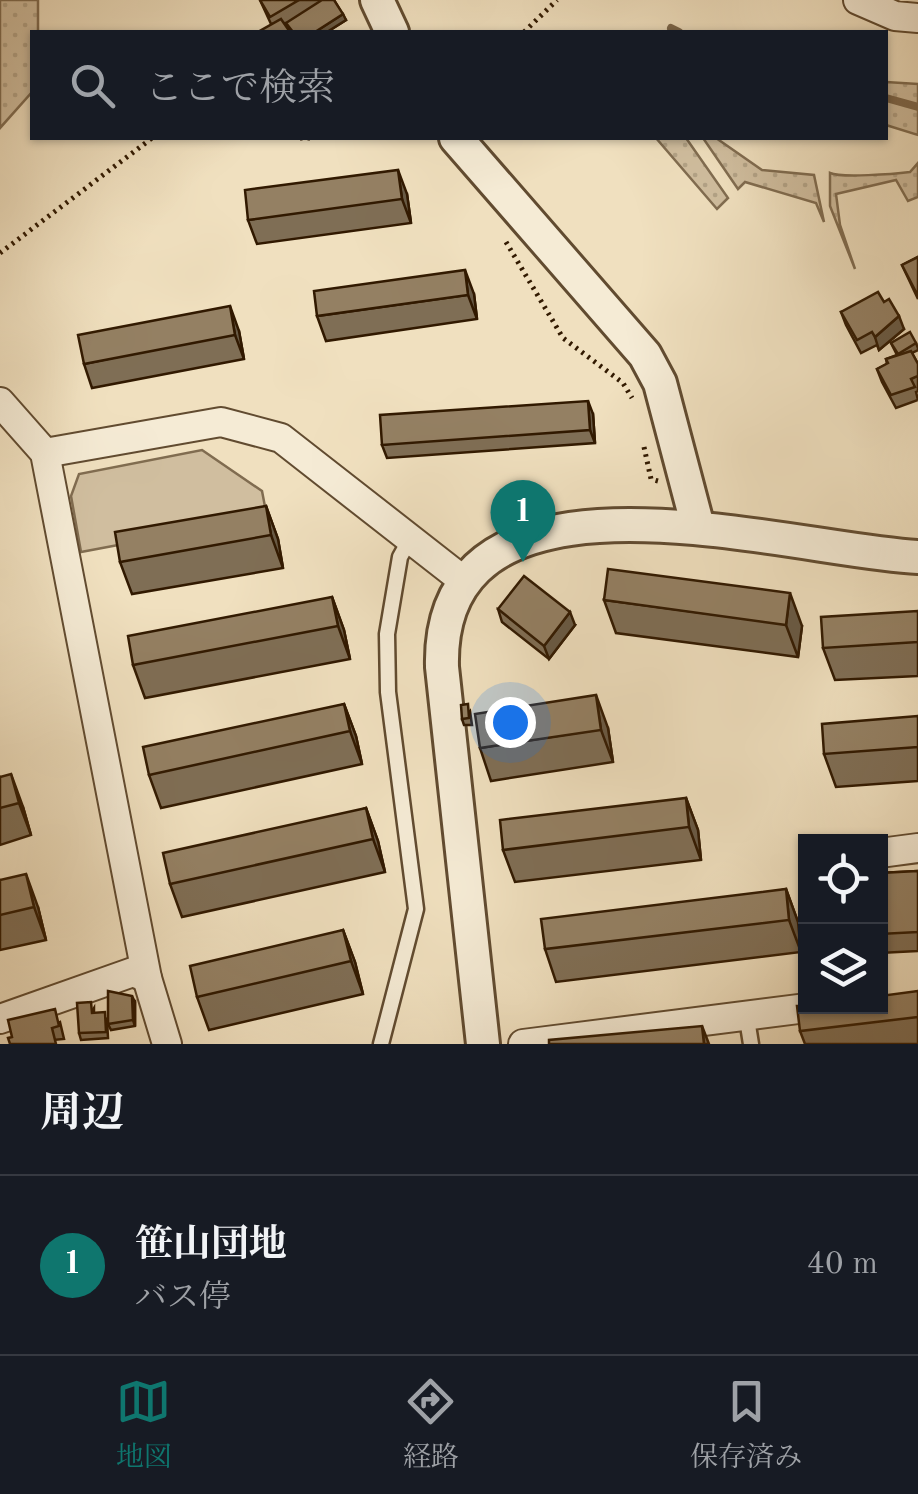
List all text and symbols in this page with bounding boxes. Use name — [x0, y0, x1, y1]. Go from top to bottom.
search box — [30, 30, 888, 140]
icon: search — [65, 58, 120, 113]
text: ここで検索 — [145, 71, 335, 109]
pin: 1 — [490, 480, 556, 562]
your location — [485, 697, 536, 748]
map controls — [798, 834, 888, 1014]
button: locate — [798, 834, 888, 924]
button: layers — [798, 924, 888, 1014]
text: 周辺 — [40, 1094, 124, 1136]
text: 笹山団地 — [135, 1227, 287, 1265]
text: 1 — [63, 1249, 82, 1281]
text: 40 m — [807, 1249, 878, 1281]
text: バス停 — [135, 1283, 231, 1315]
tab: 地図 — [116, 1374, 172, 1477]
tab: 経路 — [403, 1374, 459, 1477]
tab: 保存済み — [690, 1374, 802, 1477]

